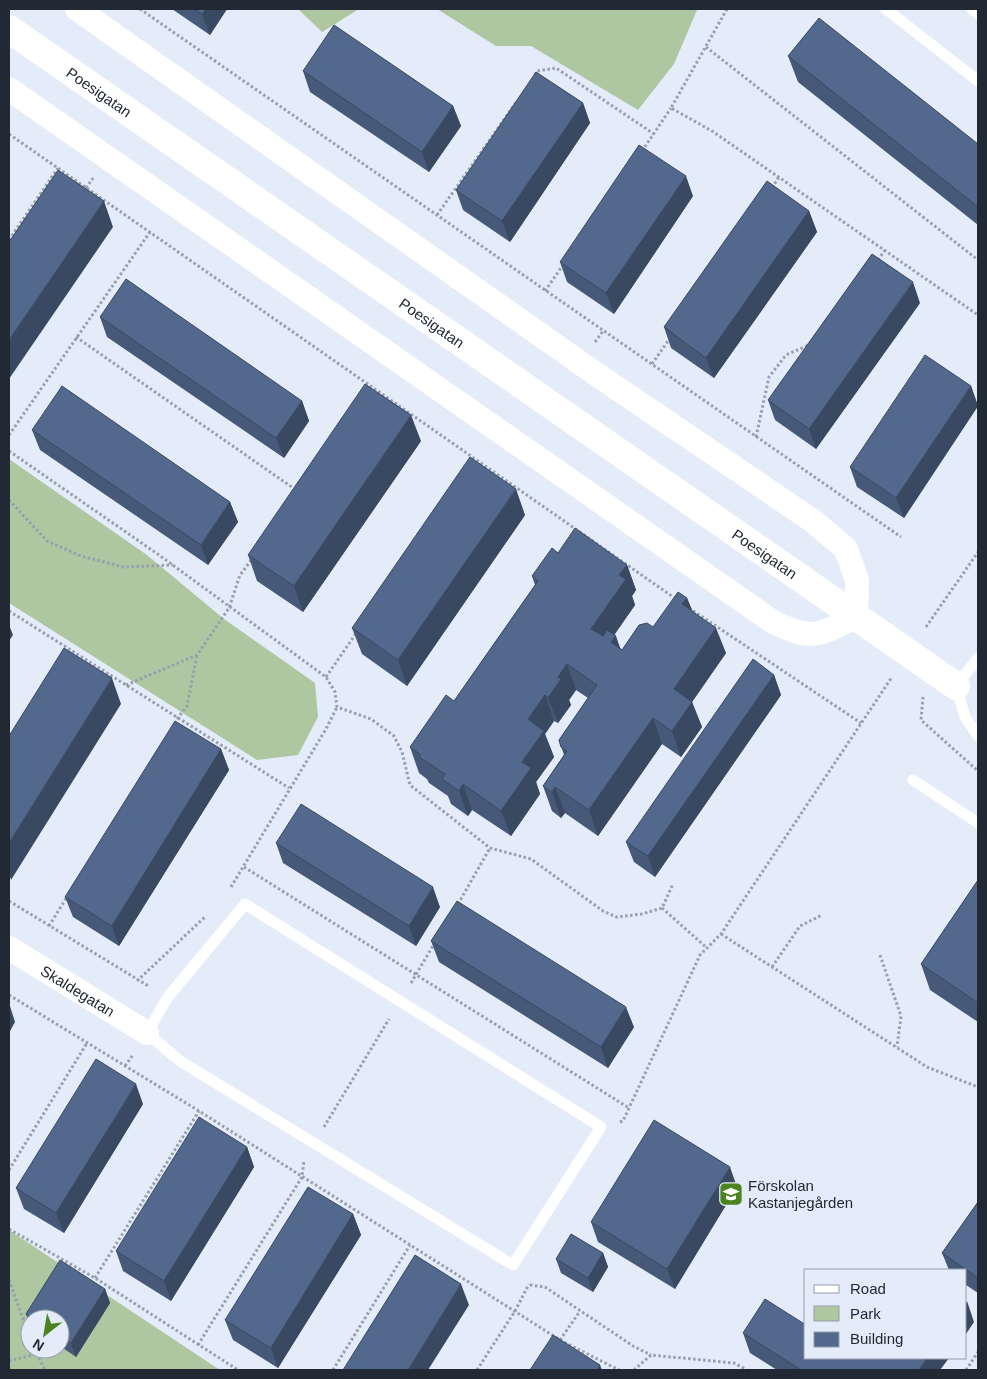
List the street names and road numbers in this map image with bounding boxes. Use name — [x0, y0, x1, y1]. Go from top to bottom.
street label: Poesigatan — [64, 63, 135, 120]
street label: Poesigatan — [396, 294, 468, 351]
street label: Poesigatan — [729, 525, 801, 582]
street label: Skaldegatan — [38, 961, 118, 1020]

